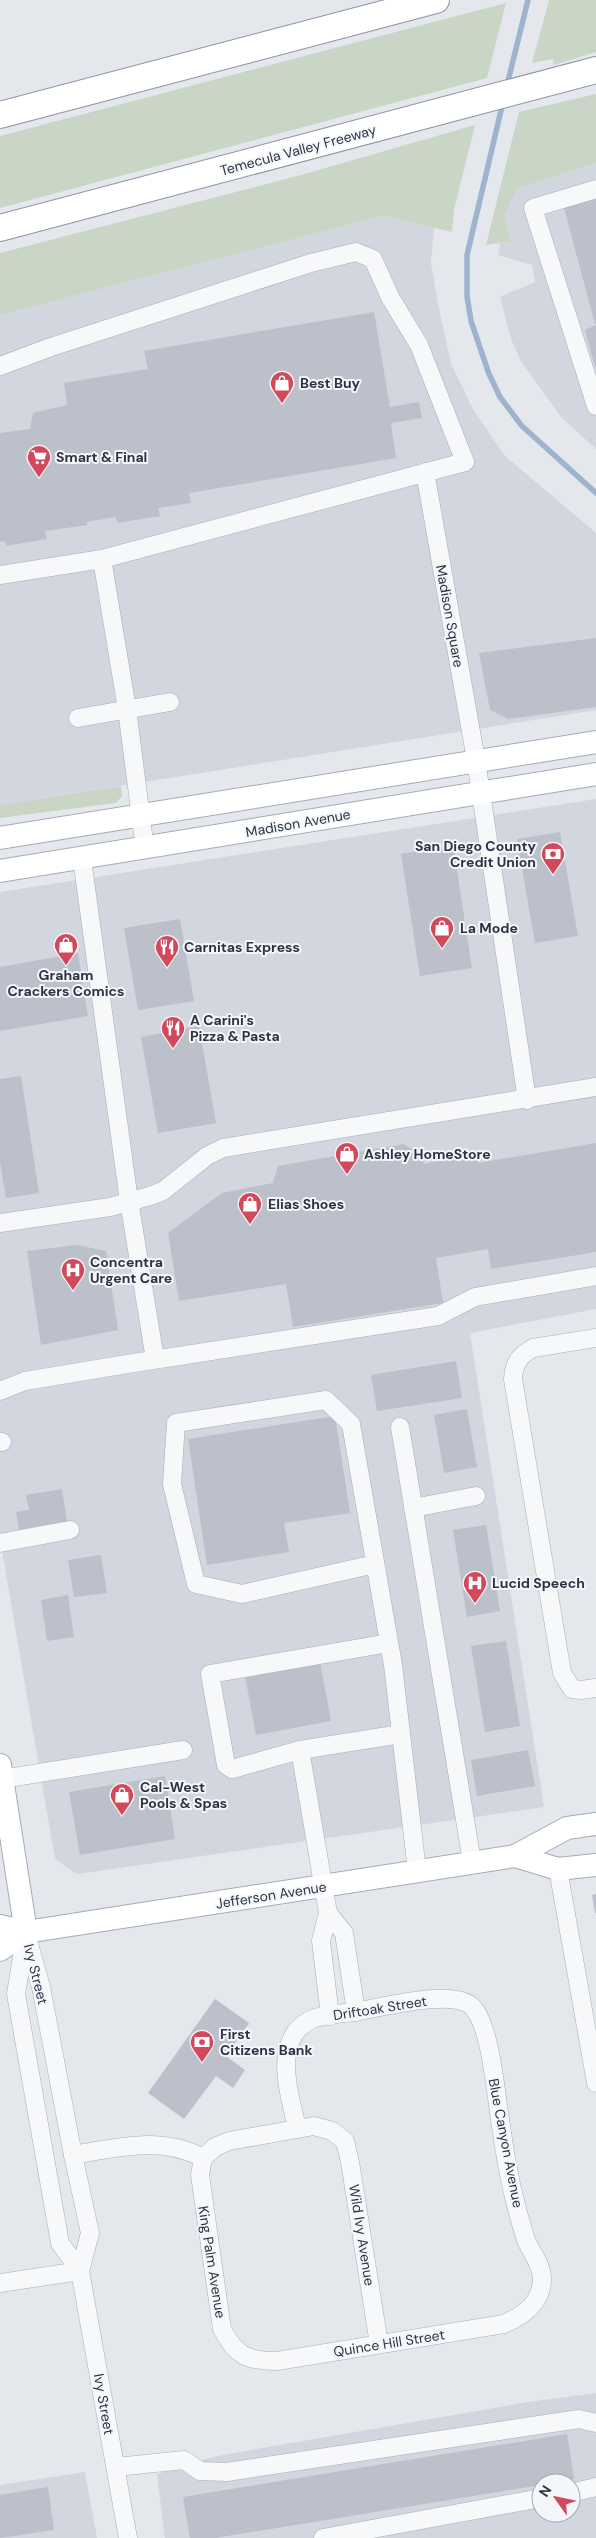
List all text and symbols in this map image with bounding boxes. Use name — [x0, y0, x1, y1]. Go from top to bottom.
street label: Temecula Valley Freeway — [218, 120, 378, 179]
shop icon: Best Buy — [269, 370, 295, 404]
place label: Best Buy — [300, 374, 361, 392]
supermarket icon: Smart & Final — [26, 444, 52, 478]
place label: Smart & Final — [56, 448, 147, 466]
street label: Madison Square — [432, 563, 468, 669]
street label: Madison Avenue — [244, 805, 352, 841]
place label: San Diego County Credit Union — [415, 837, 537, 871]
bank icon: San Diego County Credit Union — [540, 841, 566, 875]
shop icon: La Mode — [429, 915, 455, 949]
place label: La Mode — [460, 919, 518, 937]
shop icon: Graham Crackers Comics — [53, 932, 79, 966]
restaurant icon: Carnitas Express — [154, 934, 180, 968]
place label: Carnitas Express — [184, 938, 300, 956]
place label: Graham Crackers Comics — [8, 966, 125, 1000]
place label: A Carini's Pizza & Pasta — [190, 1011, 280, 1045]
restaurant icon: A Carini's Pizza & Pasta — [160, 1015, 186, 1049]
shop icon: Ashley HomeStore — [334, 1141, 360, 1175]
place label: Ashley HomeStore — [364, 1145, 491, 1163]
shop icon: Elias Shoes — [237, 1191, 263, 1225]
place label: Elias Shoes — [268, 1195, 344, 1213]
place label: Concentra Urgent Care — [90, 1253, 172, 1287]
hospital icon: Concentra Urgent Care — [60, 1257, 86, 1291]
hospital icon: Lucid Speech — [462, 1570, 488, 1604]
place label: Lucid Speech — [492, 1574, 585, 1592]
place label: Cal-West Pools & Spas — [140, 1778, 227, 1812]
shop icon: Cal-West Pools & Spas — [109, 1782, 135, 1816]
street label: Jefferson Avenue — [214, 1877, 328, 1913]
street label: Ivy Street — [20, 1942, 52, 2006]
street label: Driftoak Street — [332, 1992, 428, 2024]
place label: First Citizens Bank — [220, 2025, 313, 2059]
bank icon: First Citizens Bank — [189, 2029, 215, 2063]
street label: Blue Canyon Avenue — [485, 2077, 527, 2209]
street label: Wild Ivy Avenue — [345, 2183, 379, 2287]
street label: King Palm Avenue — [194, 2205, 230, 2319]
street label: Quince Hill Street — [332, 2325, 446, 2361]
street label: Ivy Street — [90, 2372, 118, 2436]
north arrow — [531, 2473, 581, 2523]
text: N — [535, 2482, 555, 2500]

